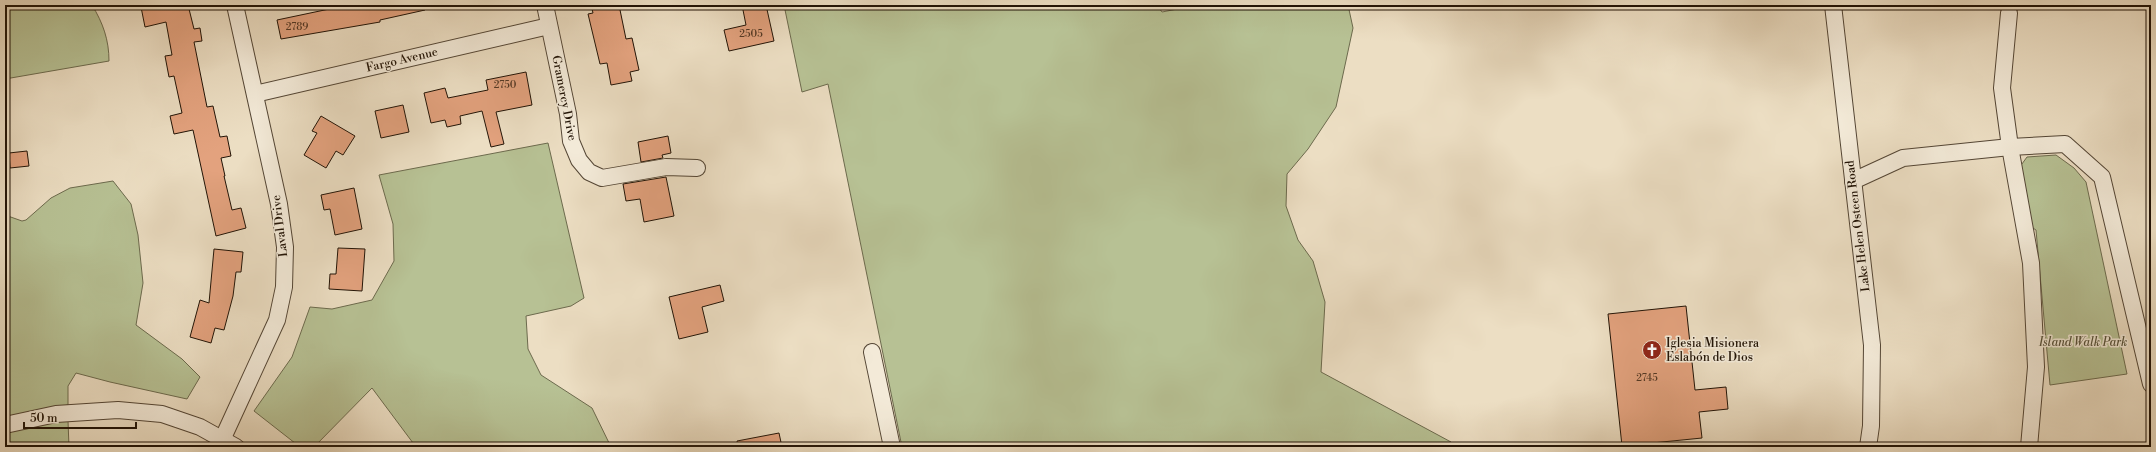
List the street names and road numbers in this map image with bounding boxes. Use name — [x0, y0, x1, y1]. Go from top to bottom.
street label: Fargo Avenue — [365, 44, 439, 76]
street label: Gramercy Drive — [548, 54, 580, 142]
street label: Lake Helen Osteen Road — [1842, 159, 1873, 292]
street label: Laval Drive — [269, 194, 291, 258]

